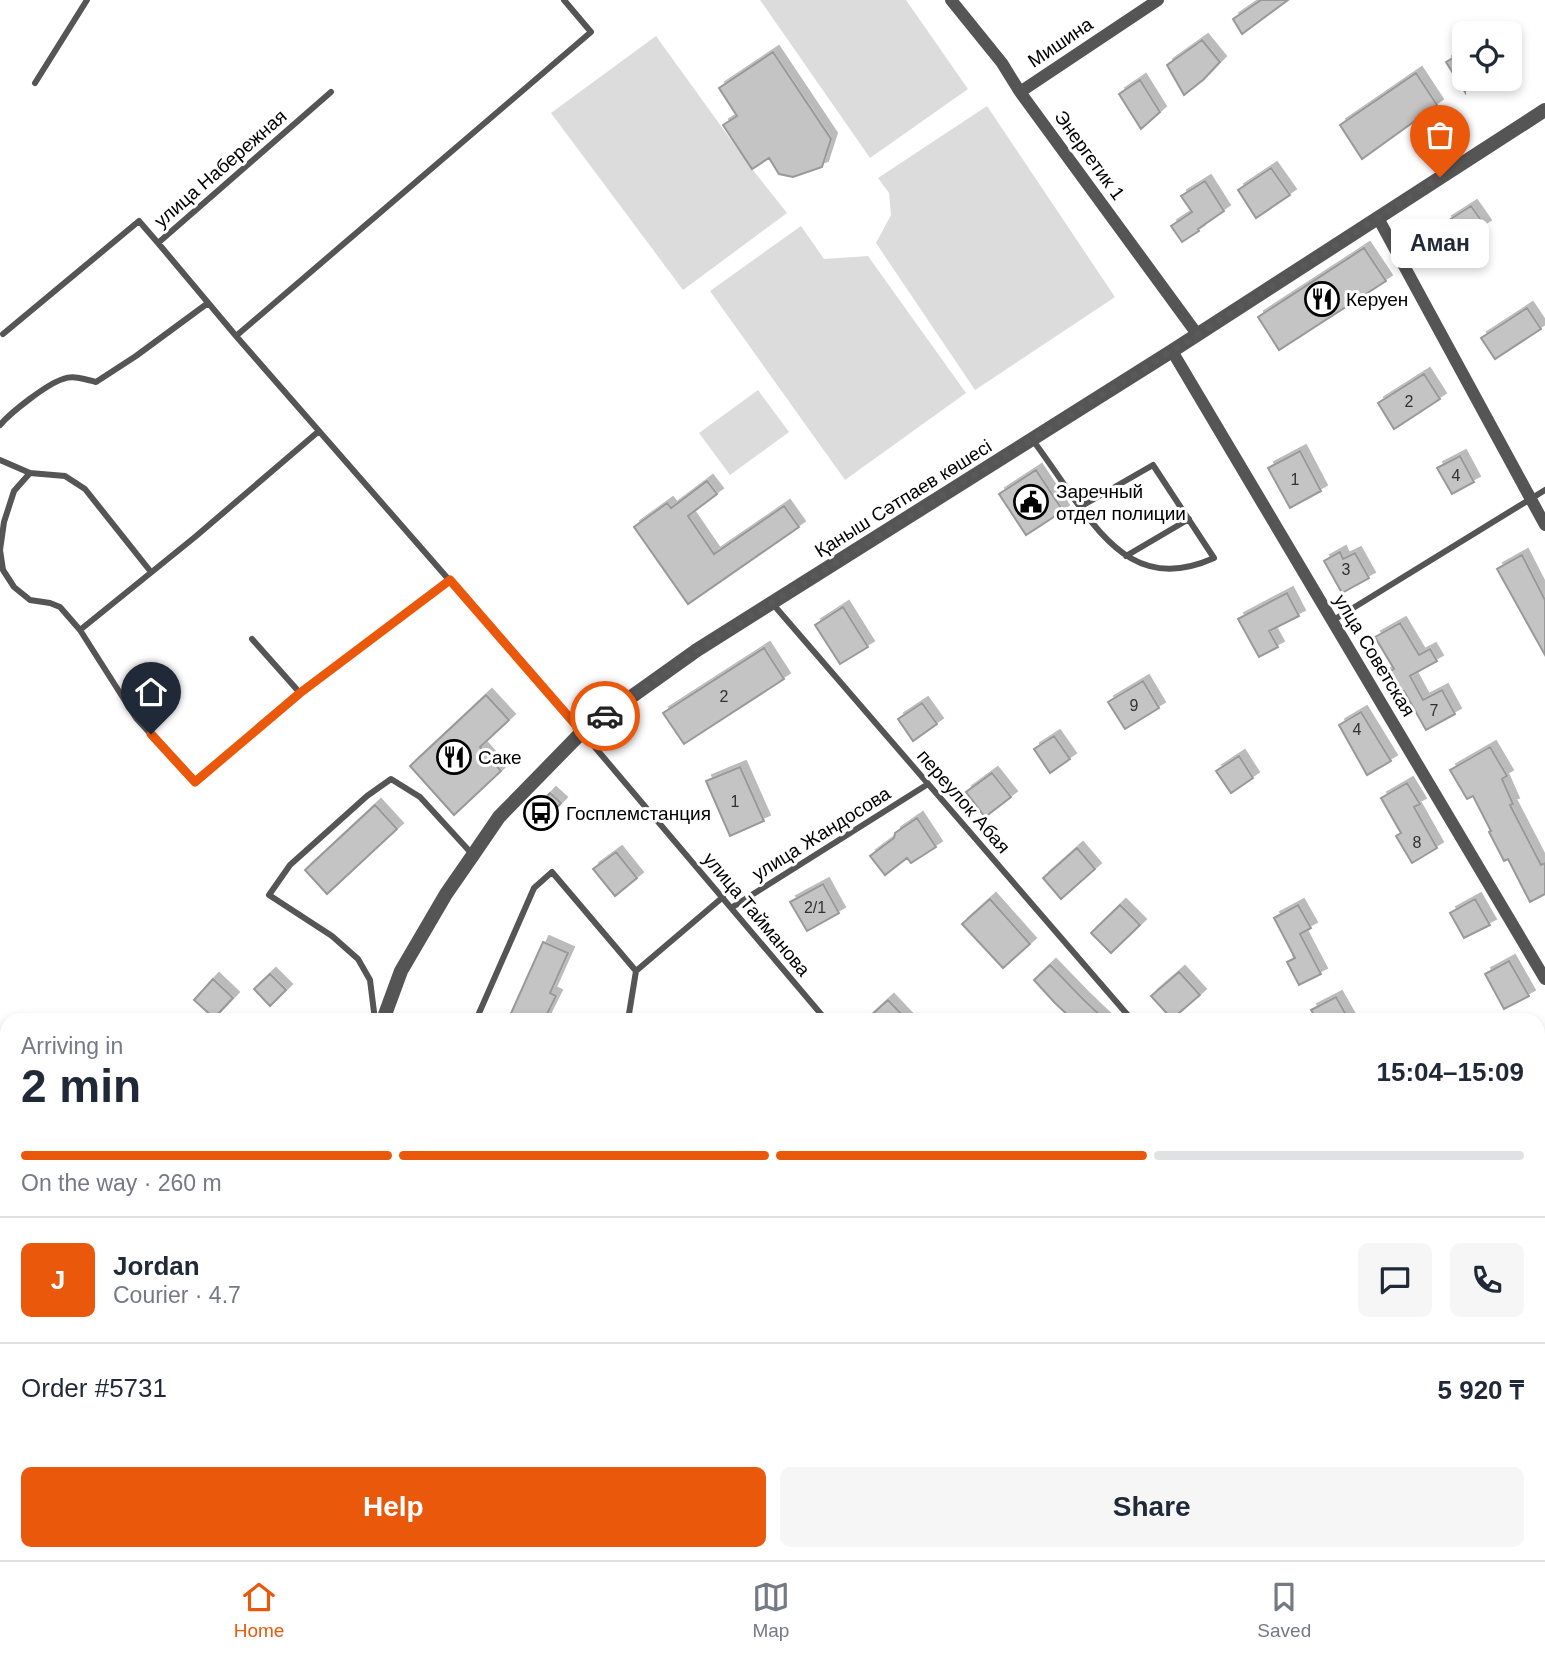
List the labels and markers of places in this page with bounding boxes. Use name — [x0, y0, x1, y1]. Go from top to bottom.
pin — [1410, 105, 1470, 177]
callout: Аман — [1391, 219, 1489, 268]
restaurant icon: Керуен — [1303, 280, 1341, 318]
place label: Керуен — [1346, 289, 1408, 310]
place label: Заречный отдел полиции — [1056, 481, 1186, 524]
public building icon: Заречный отдел полиции — [1012, 483, 1050, 521]
pin — [121, 662, 181, 734]
restaurant icon: Саке — [435, 738, 473, 776]
place label: Саке — [478, 747, 522, 768]
bus stop icon: Госплемстанция — [522, 794, 560, 832]
place label: Госплемстанция — [566, 803, 711, 824]

